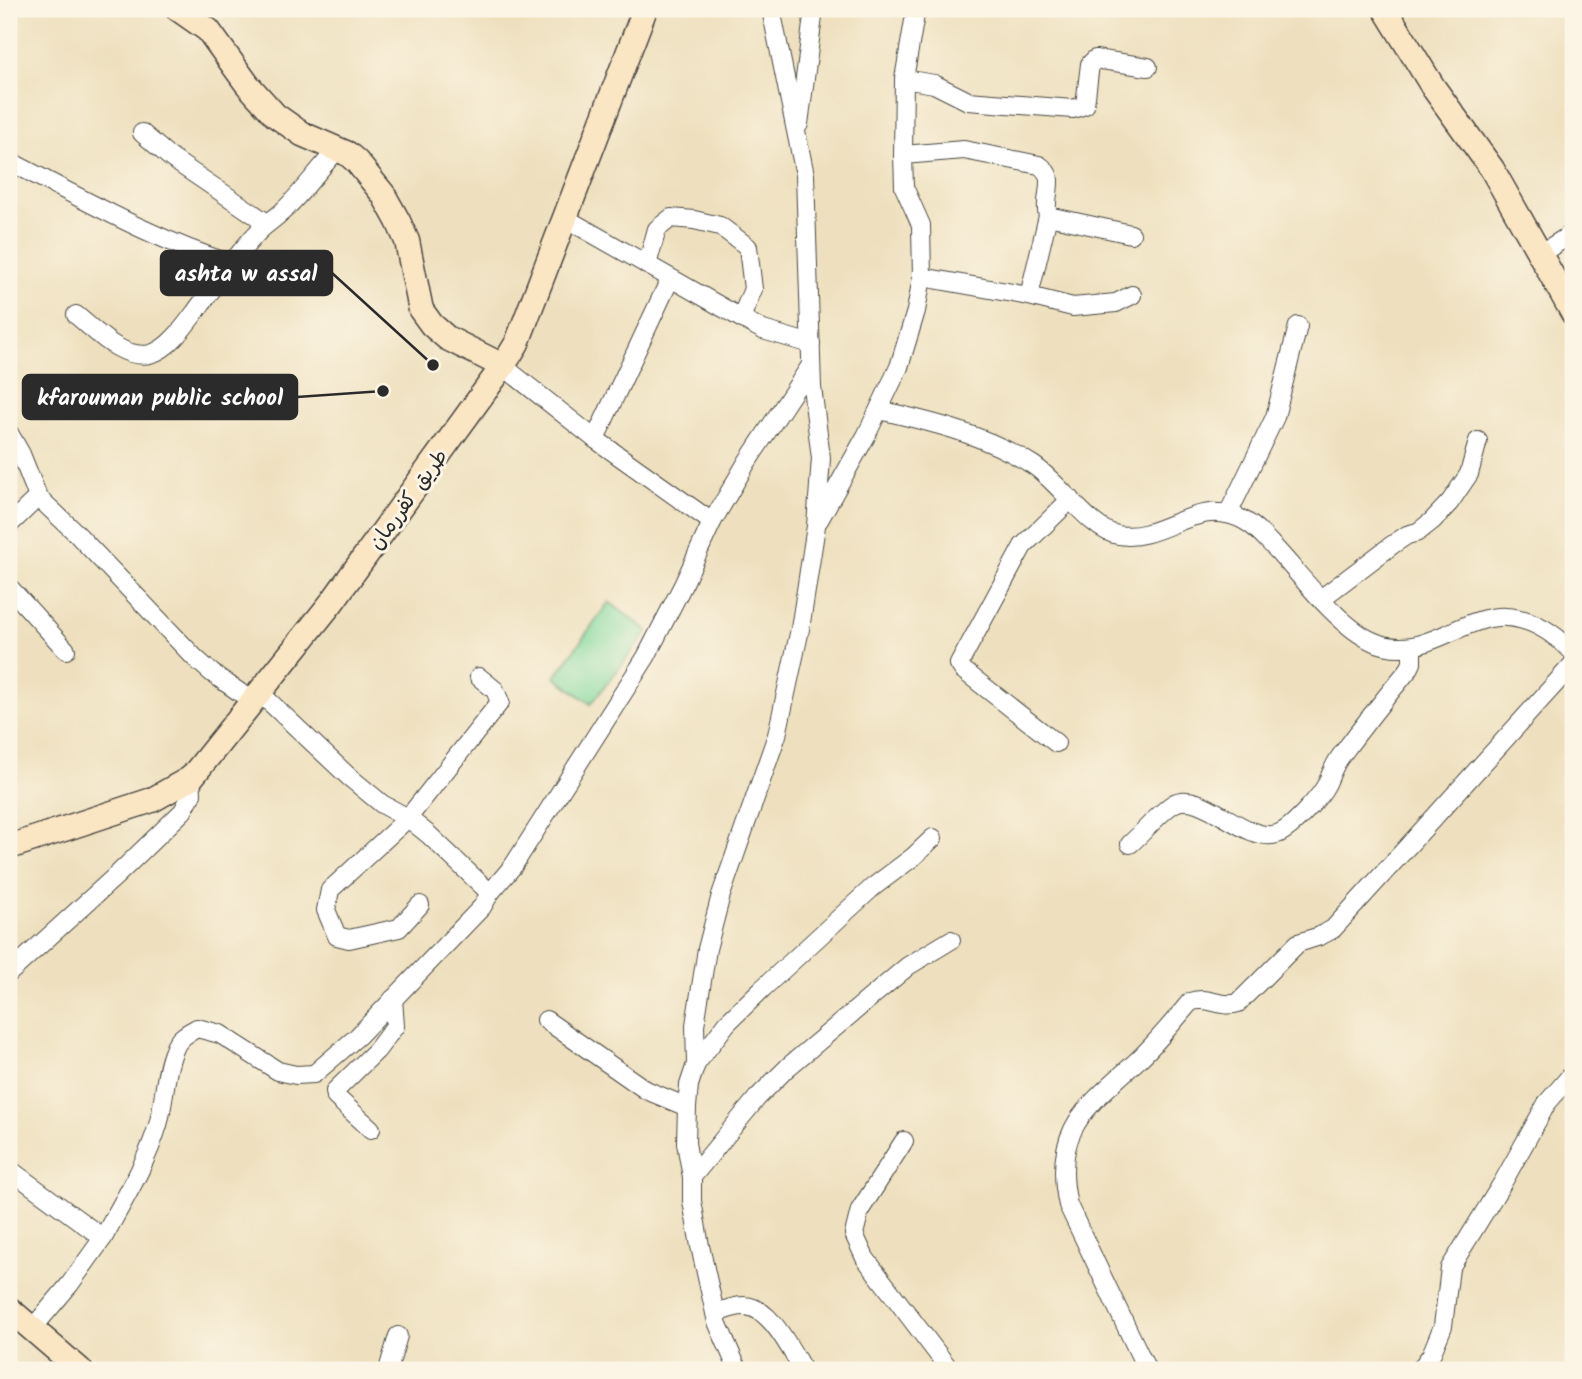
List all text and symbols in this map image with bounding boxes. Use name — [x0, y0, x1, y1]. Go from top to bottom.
callout: ashta w assal — [161, 251, 332, 295]
text: ashta w assal — [175, 257, 318, 293]
callout: kfarouman public school — [23, 375, 297, 419]
text: kfarouman public school — [37, 381, 284, 417]
street label: طريق كفررمان — [361, 442, 457, 557]

